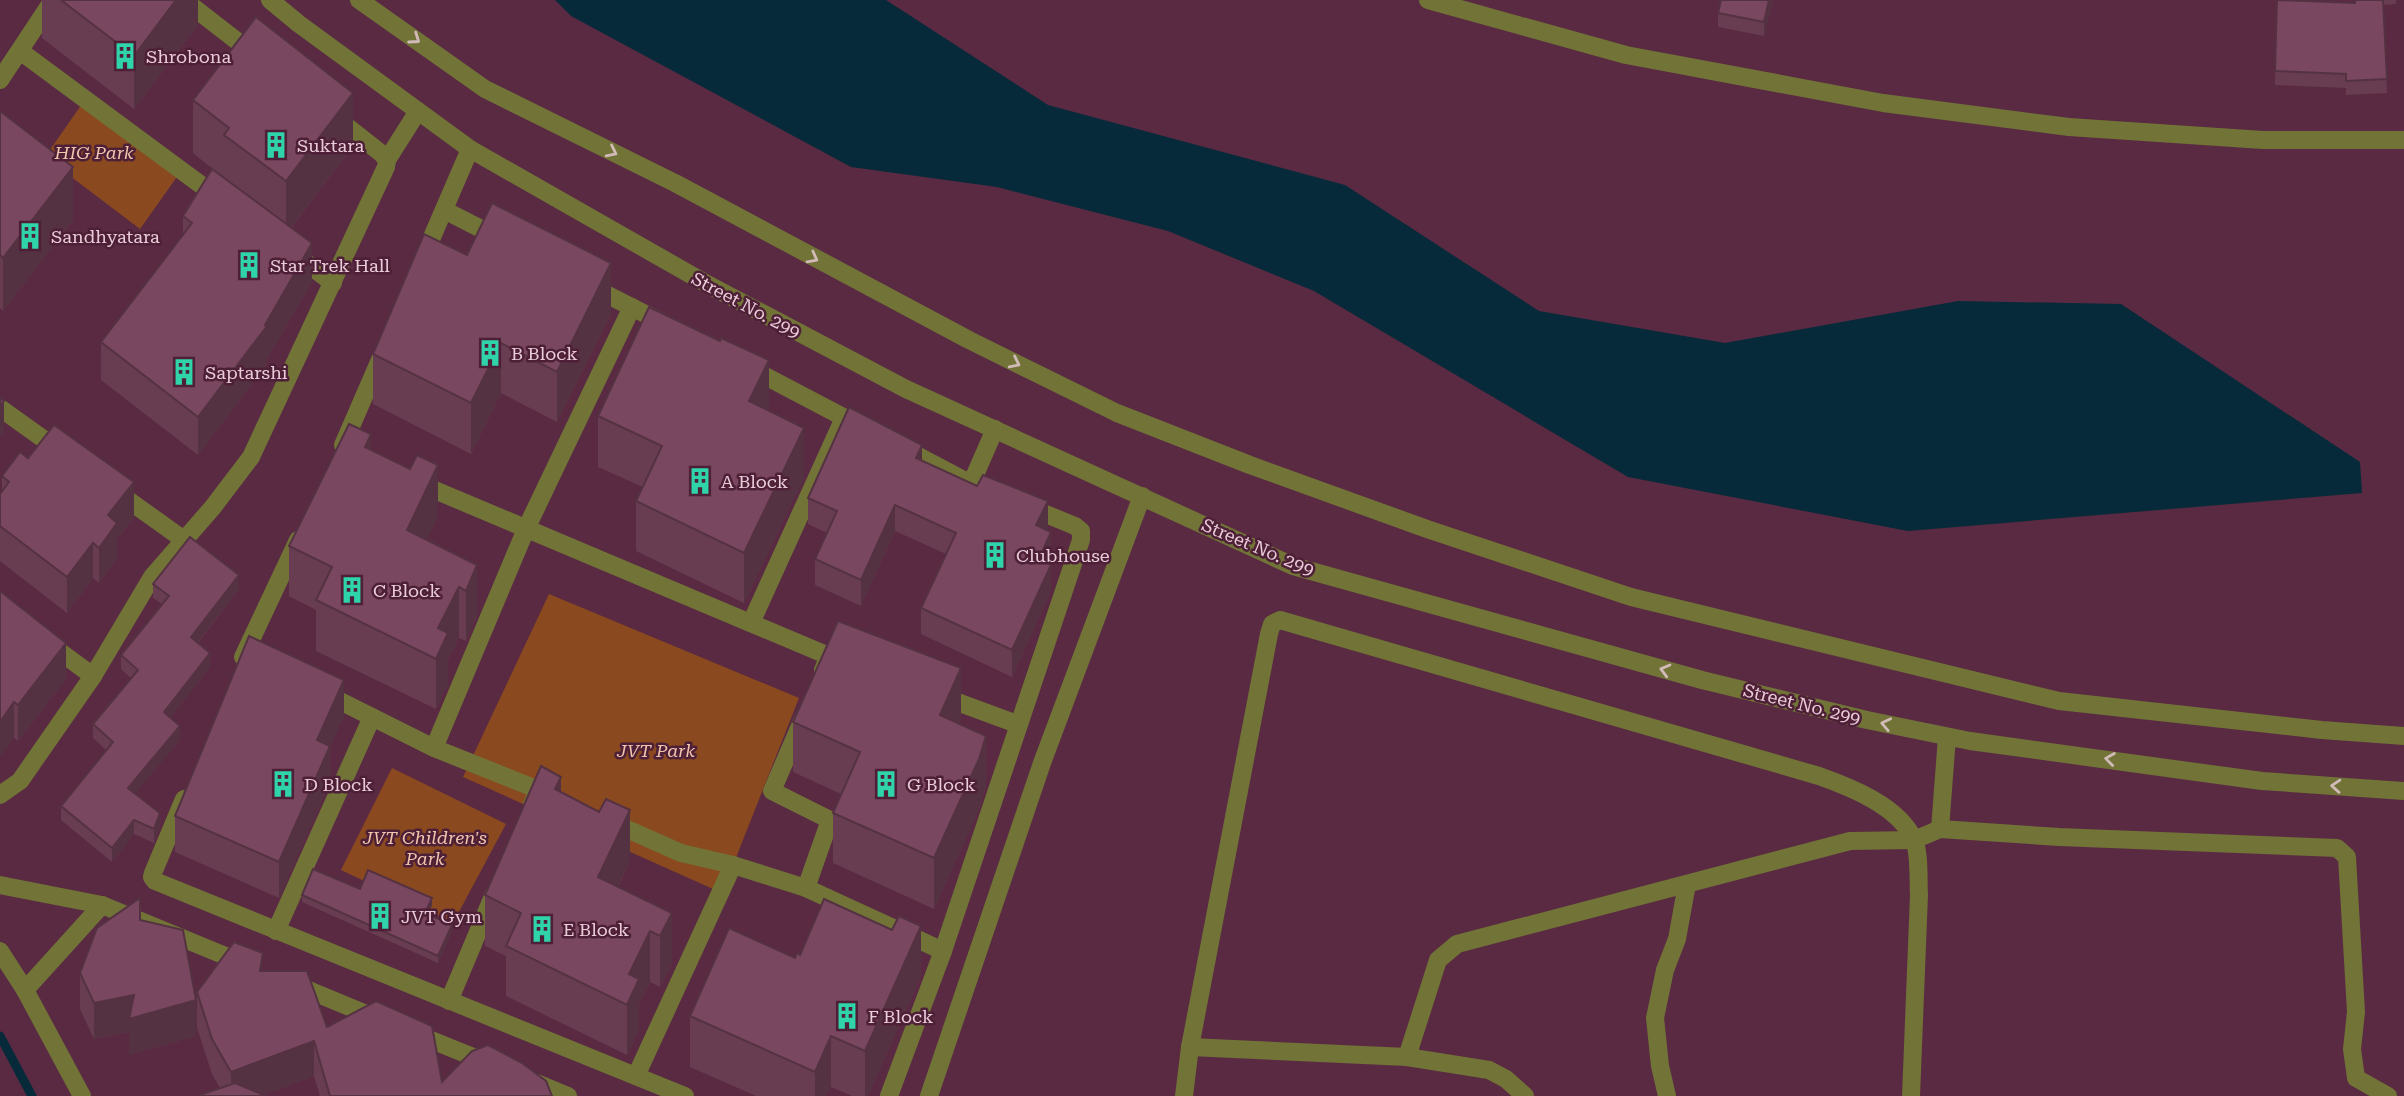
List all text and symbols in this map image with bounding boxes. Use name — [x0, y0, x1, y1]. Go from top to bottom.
one-way arrow — [407, 31, 420, 43]
building icon: Shrobona — [110, 41, 140, 71]
place label: Shrobona — [146, 46, 231, 67]
building icon: Suktara — [261, 130, 291, 160]
place label: Suktara — [297, 135, 364, 156]
park label: HIG Park — [53, 142, 134, 163]
one-way arrow — [605, 143, 617, 157]
building icon: Sandhyatara — [15, 221, 45, 251]
place label: Sandhyatara — [51, 226, 160, 247]
building icon: Star Trek Hall — [234, 250, 264, 280]
one-way arrow — [806, 250, 818, 263]
place label: Star Trek Hall — [270, 255, 390, 276]
street label: Street No. 299 — [688, 268, 804, 342]
building icon: B Block — [475, 338, 505, 368]
place label: B Block — [511, 343, 578, 364]
one-way arrow — [1008, 354, 1020, 368]
building icon: Saptarshi — [169, 357, 199, 387]
place label: Saptarshi — [205, 362, 288, 383]
building icon: A Block — [685, 466, 715, 496]
place label: A Block — [721, 471, 788, 492]
street label: Street No. 299 — [1199, 514, 1317, 580]
building icon: Clubhouse — [980, 540, 1010, 570]
place label: Clubhouse — [1016, 545, 1110, 566]
building icon: C Block — [337, 575, 367, 605]
place label: C Block — [373, 580, 441, 601]
one-way arrow — [1659, 664, 1671, 678]
street label: Street No. 299 — [1741, 679, 1863, 729]
one-way arrow — [1880, 718, 1892, 733]
park label: JVT Park — [616, 740, 695, 761]
one-way arrow — [2104, 752, 2116, 767]
building icon: D Block — [268, 769, 298, 799]
building icon: G Block — [871, 769, 901, 799]
place label: D Block — [304, 774, 373, 795]
place label: G Block — [907, 774, 976, 795]
one-way arrow — [2330, 779, 2341, 794]
park label: JVT Children's Park — [362, 827, 487, 869]
building icon: JVT Gym — [365, 901, 395, 931]
place label: JVT Gym — [401, 906, 482, 927]
building icon: E Block — [527, 914, 557, 944]
place label: E Block — [563, 919, 629, 940]
building icon: F Block — [832, 1001, 862, 1031]
place label: F Block — [868, 1006, 933, 1027]

